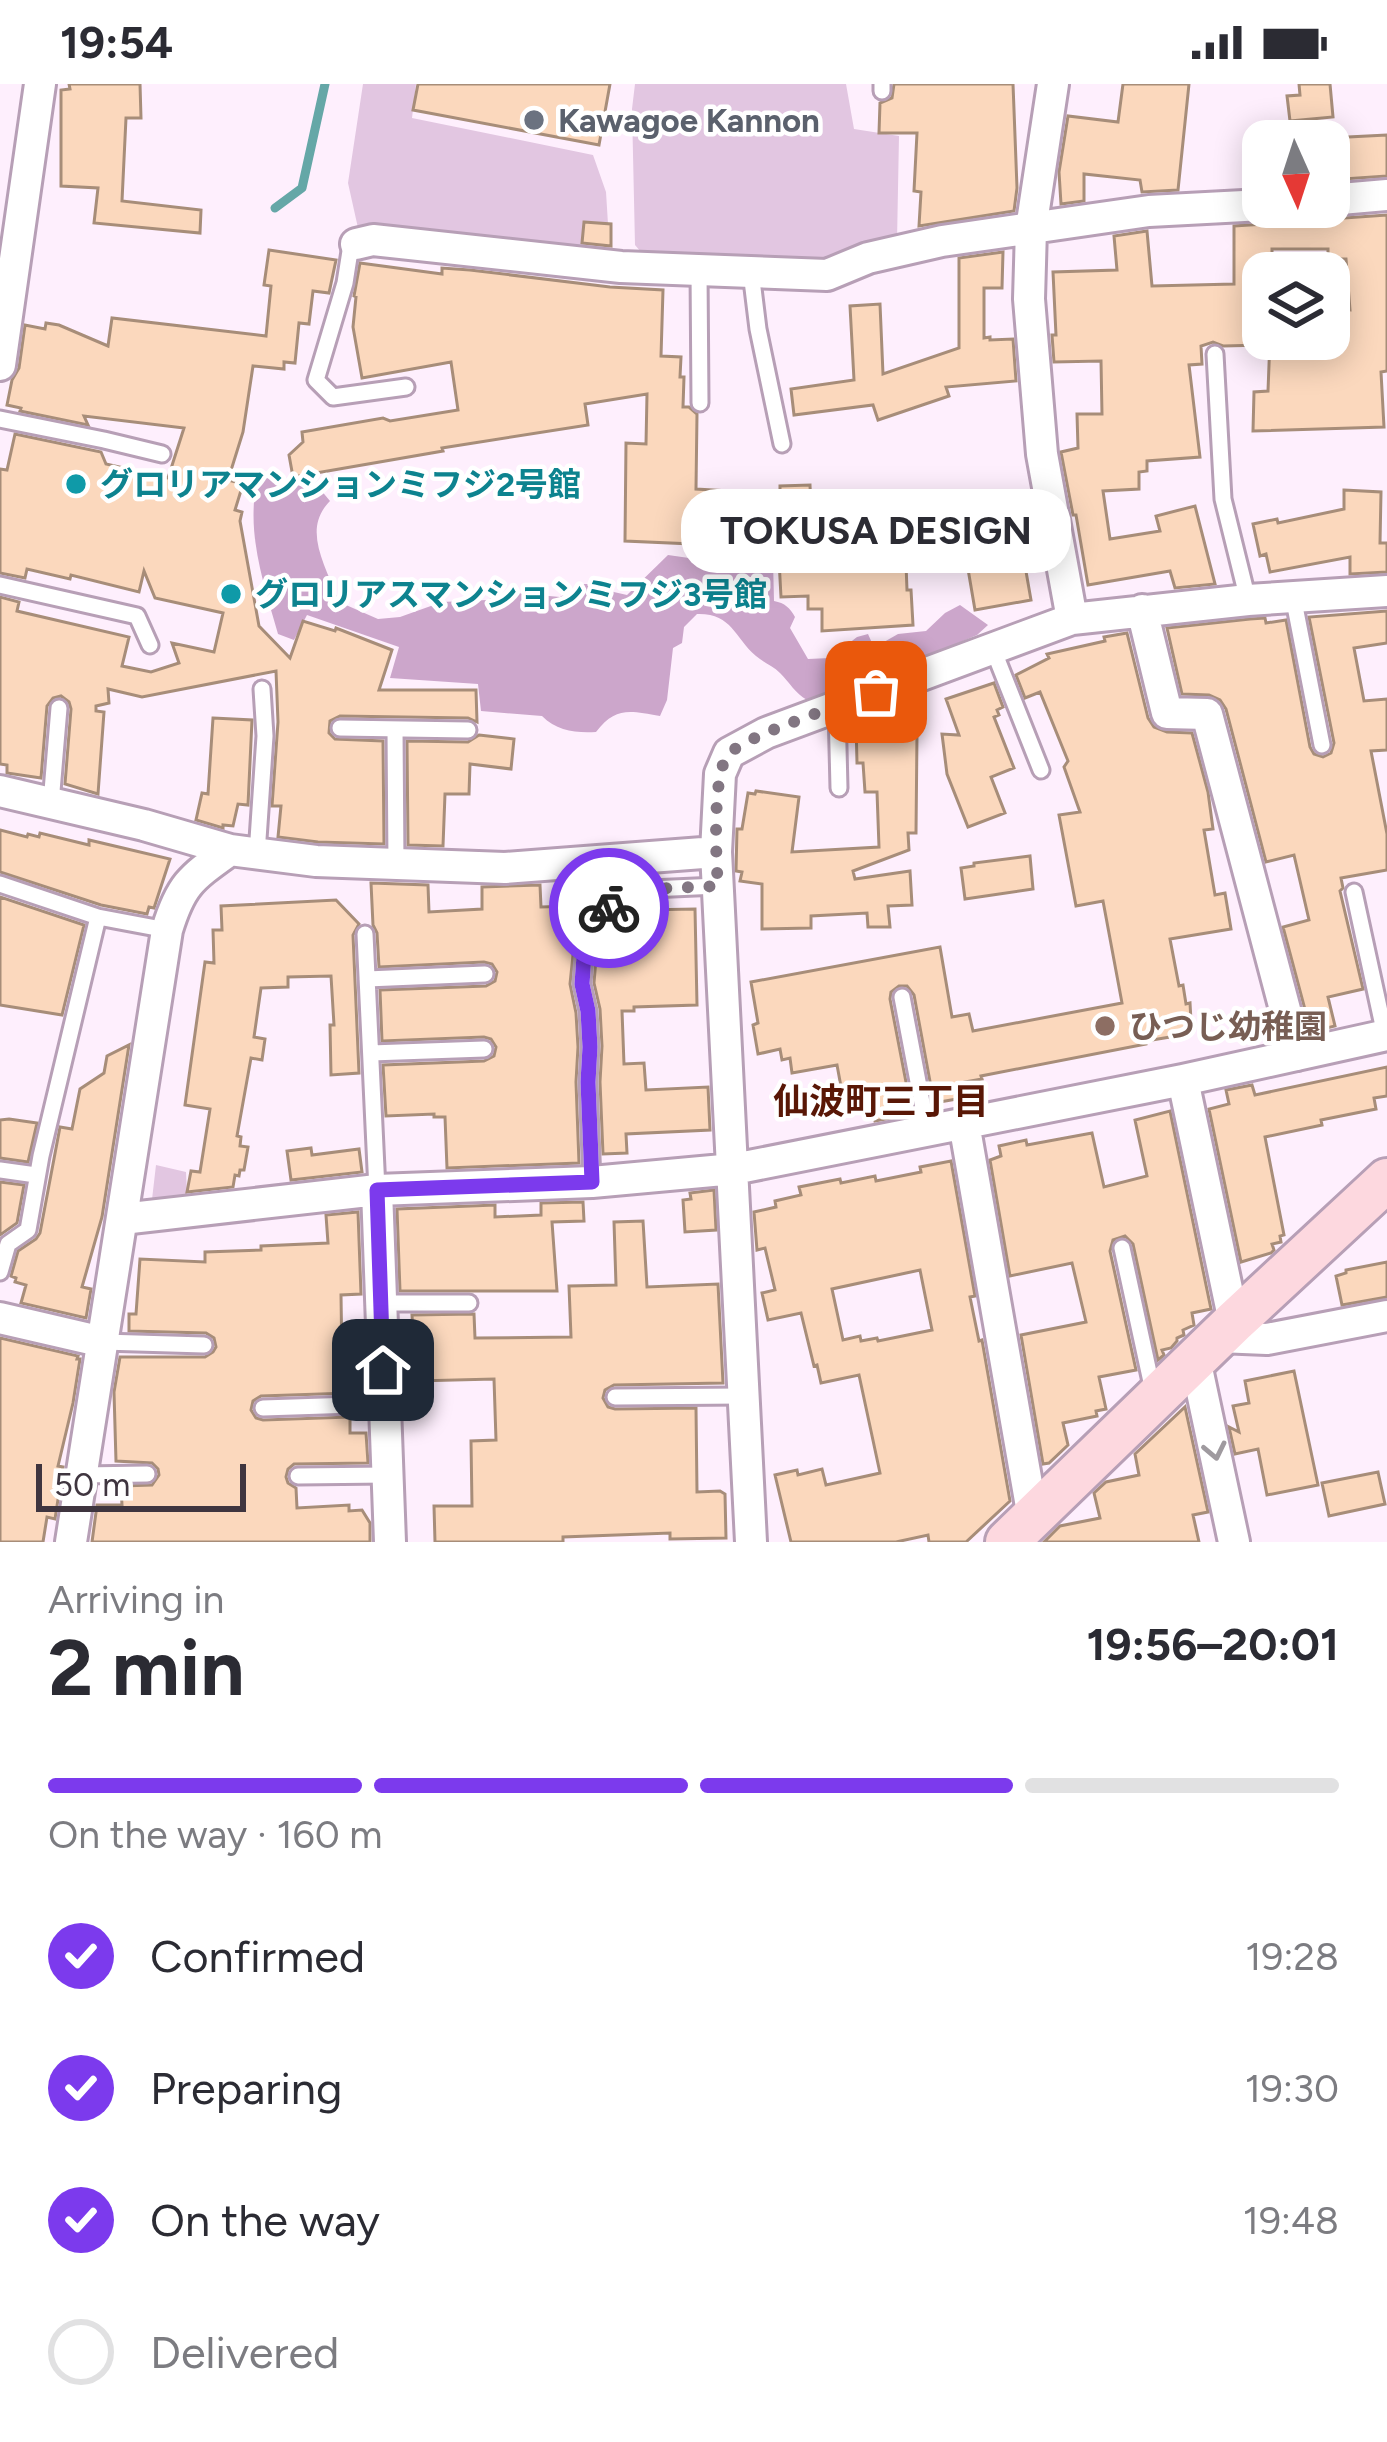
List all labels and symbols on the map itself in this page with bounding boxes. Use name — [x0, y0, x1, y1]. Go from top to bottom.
place label: Kawagoe Kannon — [558, 101, 820, 140]
marker: Kawagoe Kannon — [521, 107, 547, 133]
north arrow — [1242, 120, 1350, 228]
place label: グロリアマンションミフジ2号館 — [100, 465, 581, 504]
marker: グロリアマンションミフジ2号館 — [63, 471, 89, 497]
callout: TOKUSA DESIGN — [681, 488, 1071, 572]
place label: グロリアスマンションミフジ3号館 — [255, 575, 767, 614]
marker: グロリアスマンションミフジ3号館 — [218, 581, 244, 607]
pin — [825, 641, 927, 743]
courier — [549, 848, 669, 968]
place label: ひつじ幼稚園 — [1129, 1007, 1327, 1046]
marker: ひつじ幼稚園 — [1092, 1013, 1118, 1039]
district label: 仙波町三丁目 — [773, 1080, 989, 1123]
pin — [332, 1319, 434, 1421]
one-way arrow — [1201, 1440, 1226, 1460]
scale bar — [36, 1458, 246, 1511]

